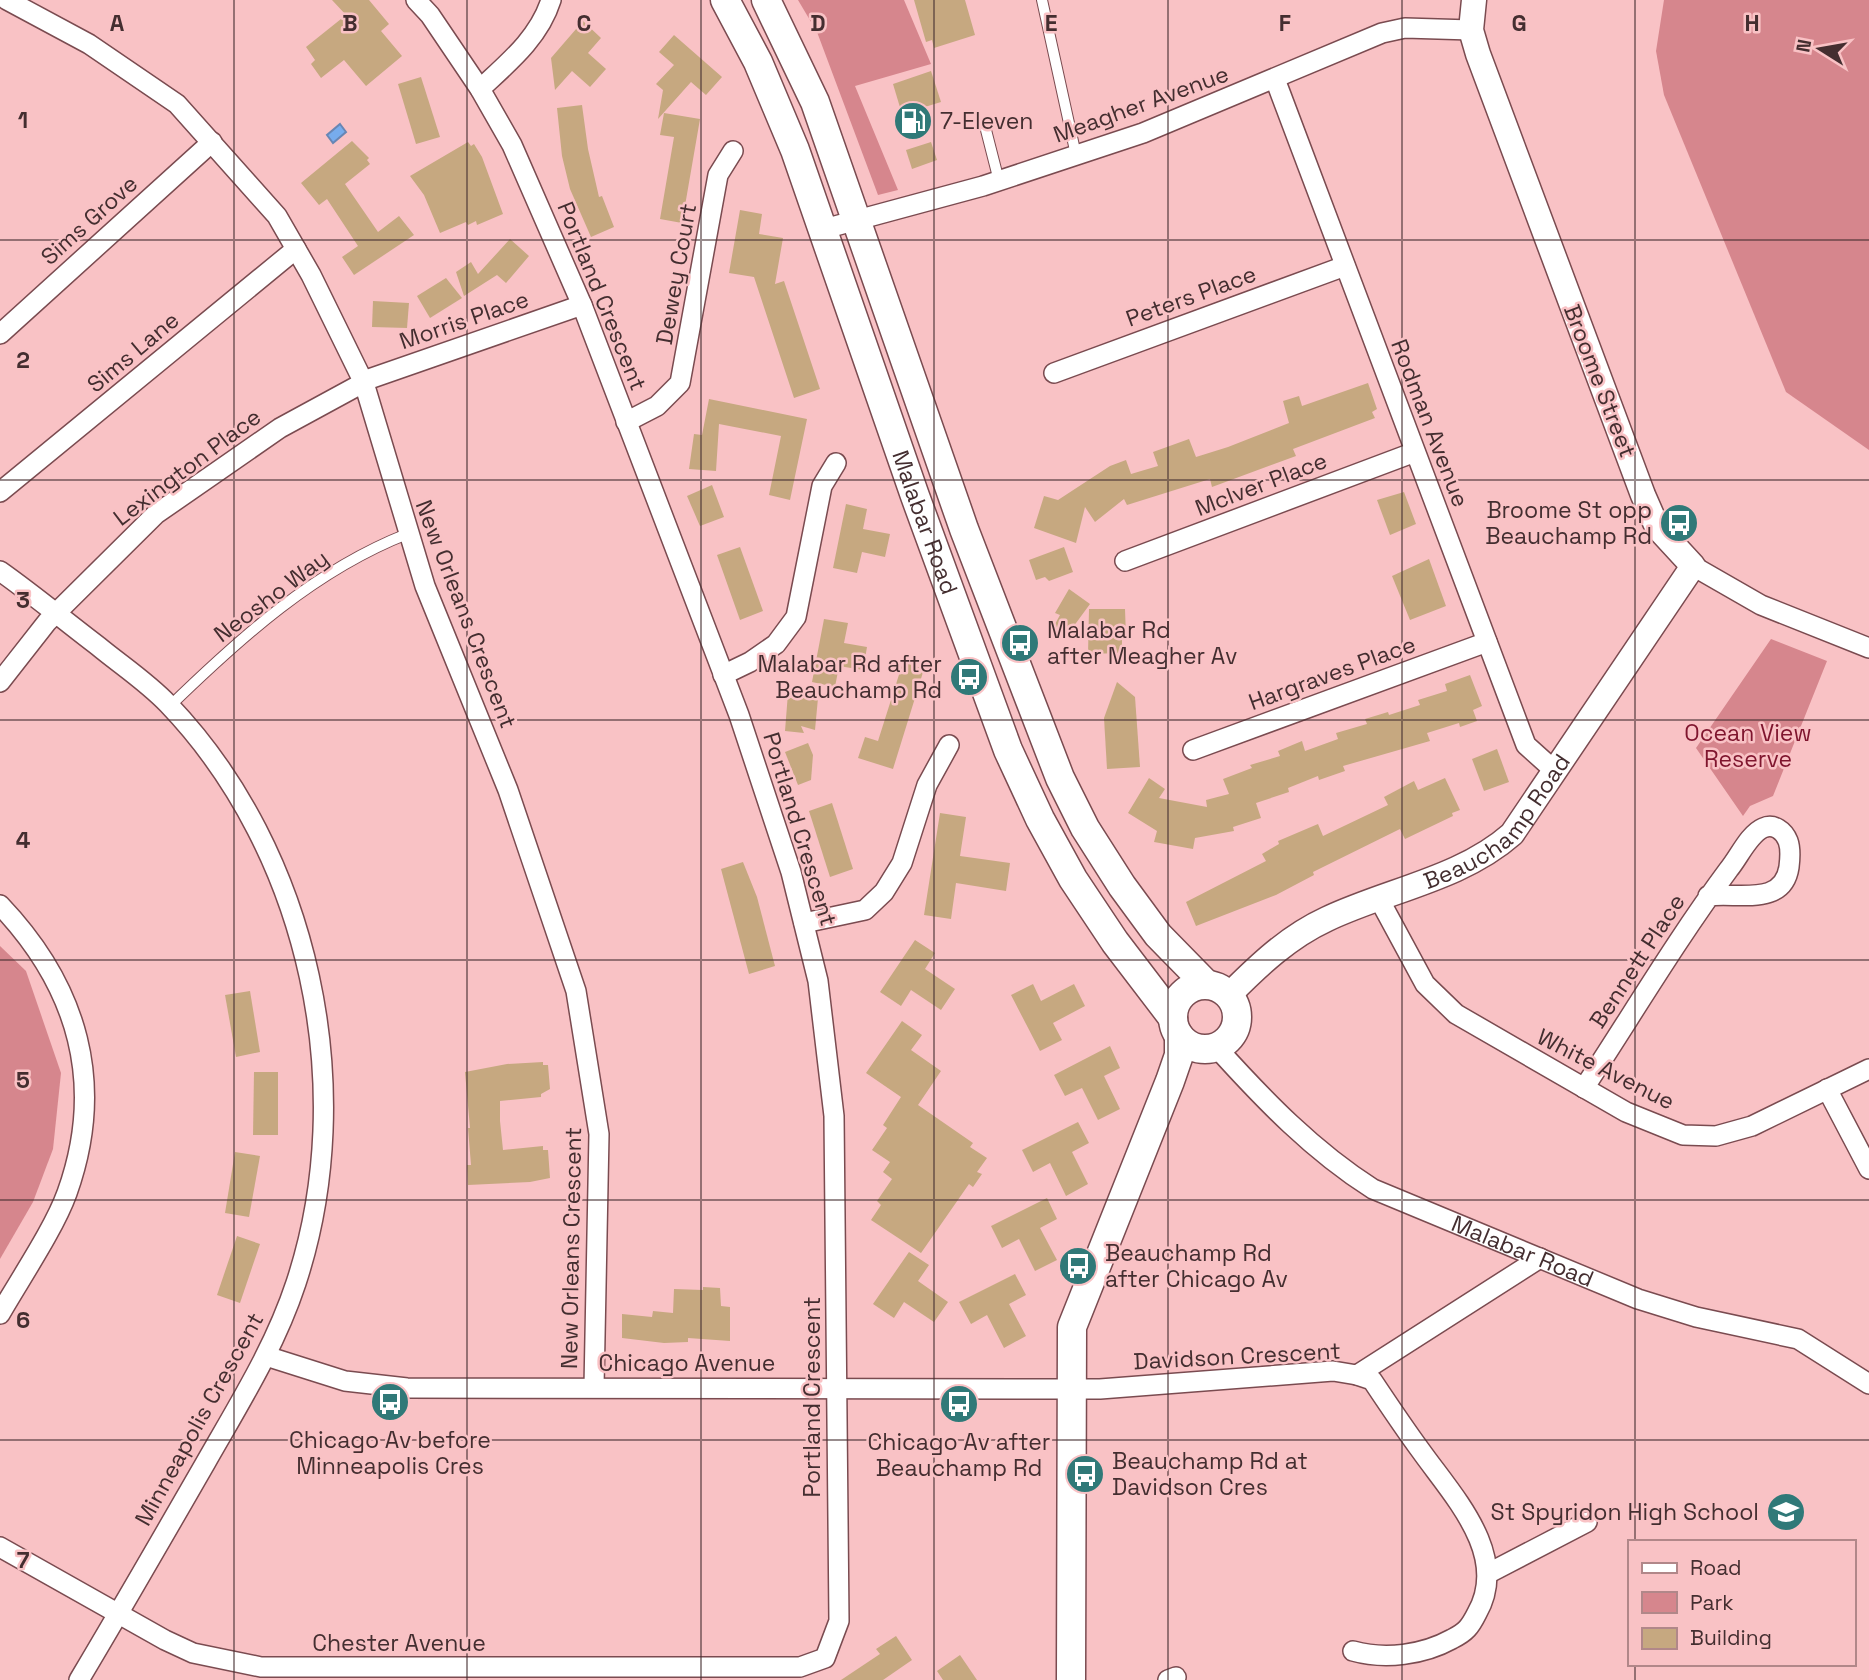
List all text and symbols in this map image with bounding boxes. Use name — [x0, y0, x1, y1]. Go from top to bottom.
text: A — [110, 8, 125, 38]
text: B — [342, 8, 358, 38]
text: C — [577, 8, 591, 38]
text: D — [810, 8, 826, 38]
text: E — [1045, 8, 1057, 38]
text: F — [1279, 8, 1291, 38]
text: G — [1511, 8, 1527, 38]
text: H — [1744, 8, 1760, 38]
north arrow — [1785, 14, 1855, 84]
text: N — [1790, 37, 1817, 54]
street label: Meagher Avenue — [1049, 58, 1233, 150]
fuel station icon: 7-Eleven — [892, 100, 934, 142]
text: 1 — [18, 105, 28, 135]
place label: 7-Eleven — [940, 106, 1033, 136]
street label: Sims Grove — [34, 169, 144, 271]
street label: Portland Crescent — [550, 197, 654, 395]
street label: Dewey Court — [649, 201, 703, 347]
street label: Peters Place — [1122, 259, 1260, 333]
street label: Morris Place — [395, 284, 533, 356]
street label: Broome Street — [1557, 300, 1643, 462]
street label: Sims Lane — [81, 305, 185, 399]
street label: Rodman Avenue — [1384, 335, 1476, 511]
text: 2 — [16, 345, 30, 375]
street label: Lexington Place — [107, 402, 267, 532]
street label: McIver Place — [1191, 445, 1331, 523]
street label: Malabar Road — [885, 446, 965, 598]
place label: Broome St opp Beauchamp Rd — [1485, 495, 1652, 551]
street label: New Orleans Crescent — [409, 496, 523, 732]
bus stop icon: Broome St opp Beauchamp Rd — [1658, 502, 1700, 544]
street label: Neosho Way — [208, 543, 334, 649]
text: 3 — [16, 585, 30, 615]
place label: Malabar Rd after Meagher Av — [1047, 615, 1237, 671]
bus stop icon: Malabar Rd after Meagher Av — [999, 622, 1041, 664]
street label: Hargraves Place — [1244, 629, 1420, 717]
place label: Malabar Rd after Beauchamp Rd — [757, 649, 942, 705]
bus stop icon: Malabar Rd after Beauchamp Rd — [948, 656, 990, 698]
park label: Ocean View Reserve — [1684, 718, 1812, 774]
street label: Portland Crescent — [756, 728, 844, 930]
street label: Beauchamp Road — [1419, 748, 1577, 896]
text: 4 — [16, 825, 31, 855]
street label: Bennett Place — [1582, 888, 1692, 1034]
street label: White Avenue — [1532, 1021, 1680, 1117]
text: 5 — [16, 1065, 30, 1095]
street label: New Orleans Crescent — [554, 1127, 588, 1369]
street label: Malabar Road — [1447, 1208, 1598, 1294]
place label: Beauchamp Rd after Chicago Av — [1105, 1238, 1288, 1294]
bus stop icon: Beauchamp Rd after Chicago Av — [1057, 1245, 1099, 1287]
street label: Portland Crescent — [797, 1296, 827, 1498]
text: 6 — [16, 1305, 30, 1335]
street label: Minneapolis Crescent — [128, 1307, 270, 1531]
street label: Davidson Crescent — [1133, 1336, 1341, 1376]
street label: Chicago Avenue — [599, 1348, 775, 1378]
bus stop icon: Chicago Av before Minneapolis Cres — [369, 1381, 411, 1423]
bus stop icon: Chicago Av after Beauchamp Rd — [938, 1383, 980, 1425]
place label: Chicago Av before Minneapolis Cres — [289, 1425, 491, 1481]
place label: Chicago Av after Beauchamp Rd — [868, 1427, 1050, 1483]
place label: Beauchamp Rd at Davidson Cres — [1112, 1446, 1308, 1502]
bus stop icon: Beauchamp Rd at Davidson Cres — [1064, 1453, 1106, 1495]
school or university icon: St Spyridon High School — [1765, 1491, 1807, 1533]
place label: St Spyridon High School — [1491, 1497, 1759, 1527]
legend — [1628, 1540, 1855, 1666]
text: 7 — [17, 1545, 30, 1575]
text: Road — [1690, 1554, 1742, 1581]
text: Park — [1690, 1589, 1734, 1616]
text: Building — [1690, 1624, 1772, 1651]
street label: Chester Avenue — [312, 1628, 486, 1658]

